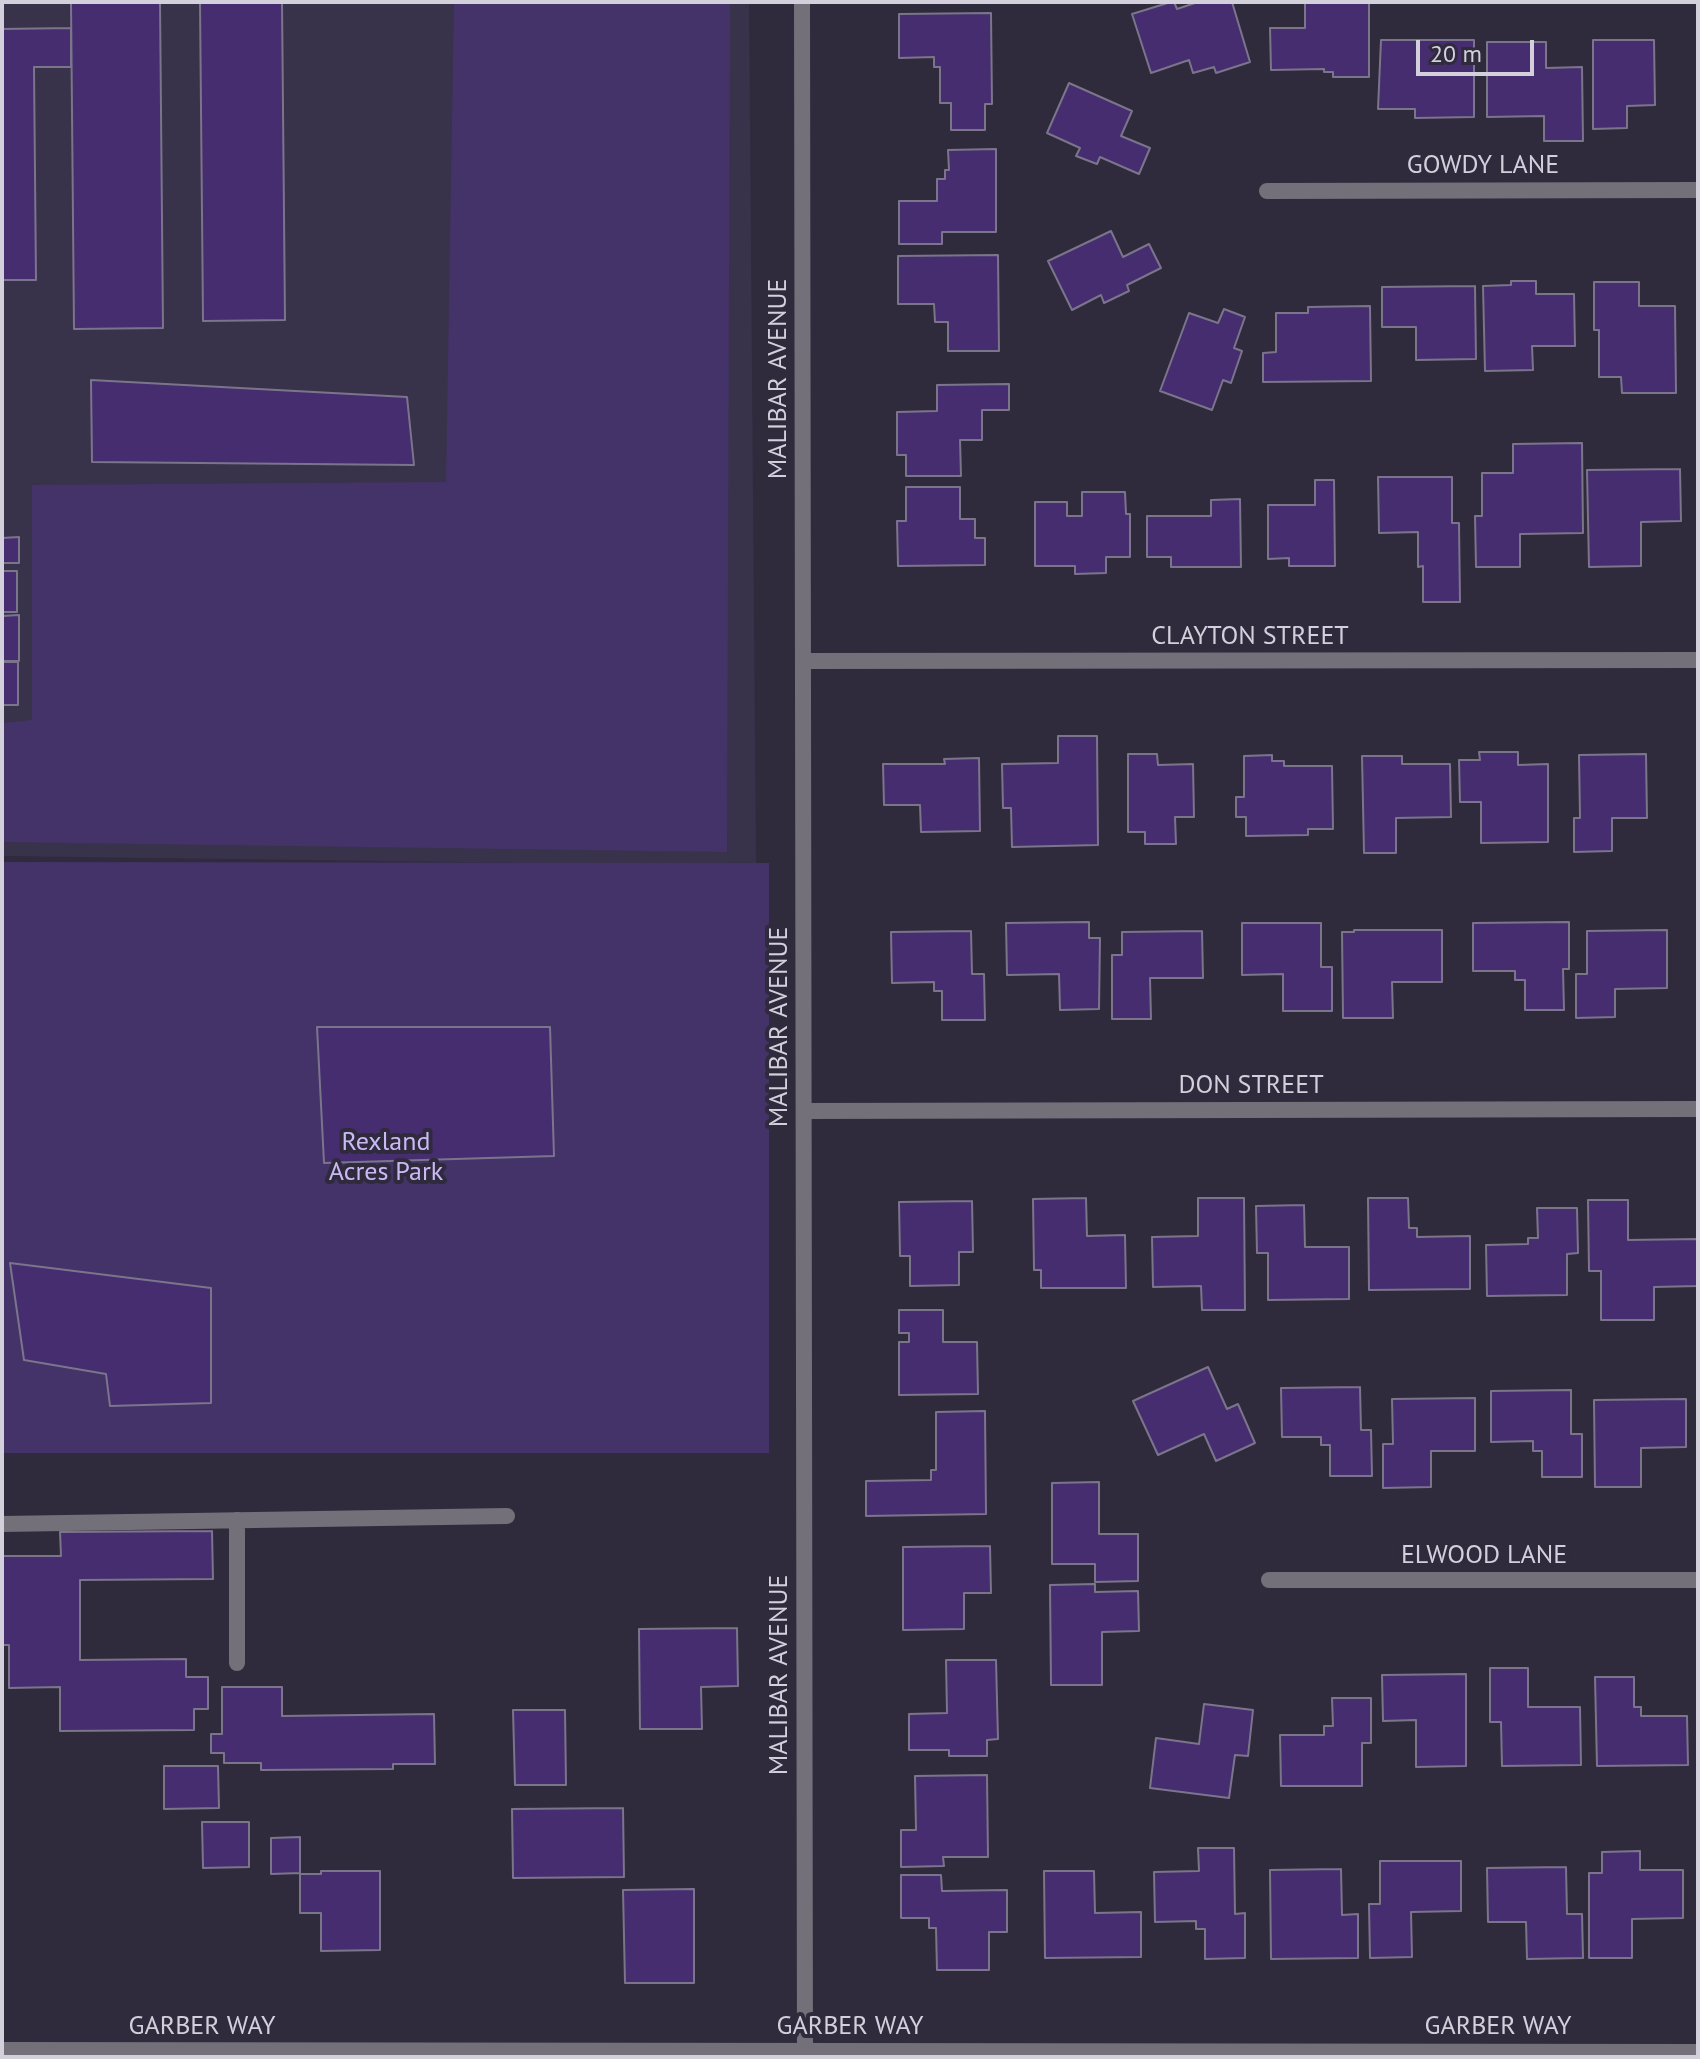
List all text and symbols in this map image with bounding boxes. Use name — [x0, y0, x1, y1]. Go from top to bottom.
scale bar — [1420, 24, 1538, 74]
text: 20 m — [1430, 38, 1482, 69]
street label: GOWDY LANE — [1407, 150, 1559, 182]
street label: MALIBAR AVENUE — [763, 279, 795, 479]
street label: CLAYTON STREET — [1151, 621, 1349, 653]
street label: MALIBAR AVENUE — [764, 927, 796, 1127]
street label: DON STREET — [1178, 1070, 1324, 1102]
park label: Rexland Acres Park — [329, 1127, 443, 1188]
street label: ELWOOD LANE — [1401, 1540, 1567, 1572]
street label: MALIBAR AVENUE — [764, 1575, 796, 1775]
street label: GARBER WAY — [129, 2011, 275, 2043]
street label: GARBER WAY — [777, 2011, 923, 2043]
street label: GARBER WAY — [1425, 2011, 1571, 2043]

